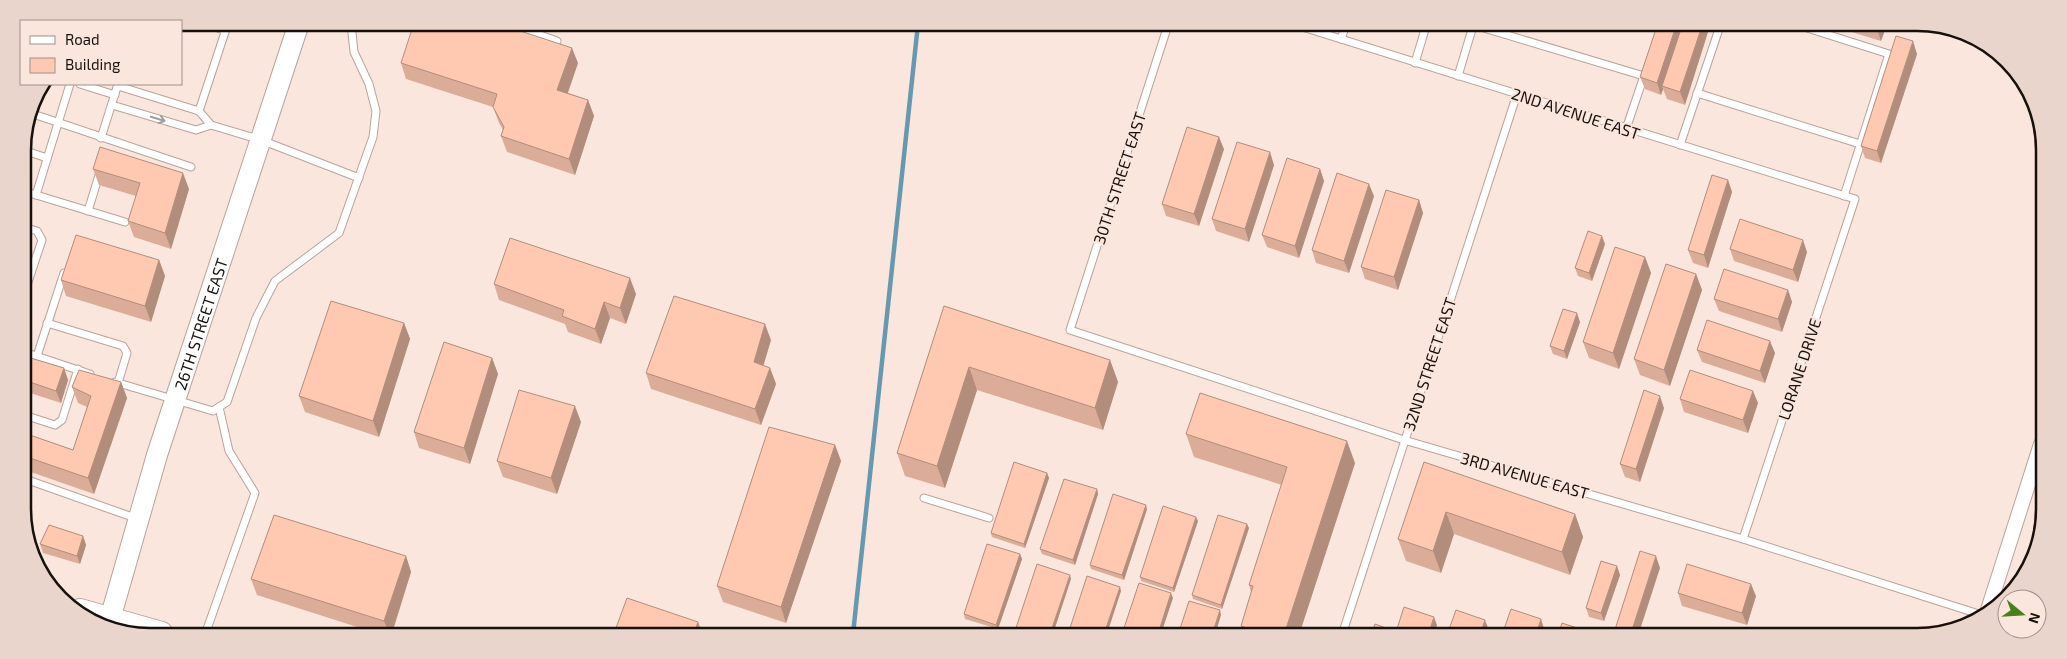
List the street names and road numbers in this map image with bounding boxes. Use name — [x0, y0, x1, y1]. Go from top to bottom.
street label: 2ND AVENUE EAST — [1509, 83, 1643, 143]
street label: 30TH STREET EAST — [1089, 110, 1149, 246]
street label: 26TH STREET EAST — [170, 255, 231, 392]
street label: 32ND STREET EAST — [1398, 295, 1460, 433]
street label: LORANE DRIVE — [1774, 316, 1824, 422]
street label: 3RD AVENUE EAST — [1459, 448, 1591, 502]

